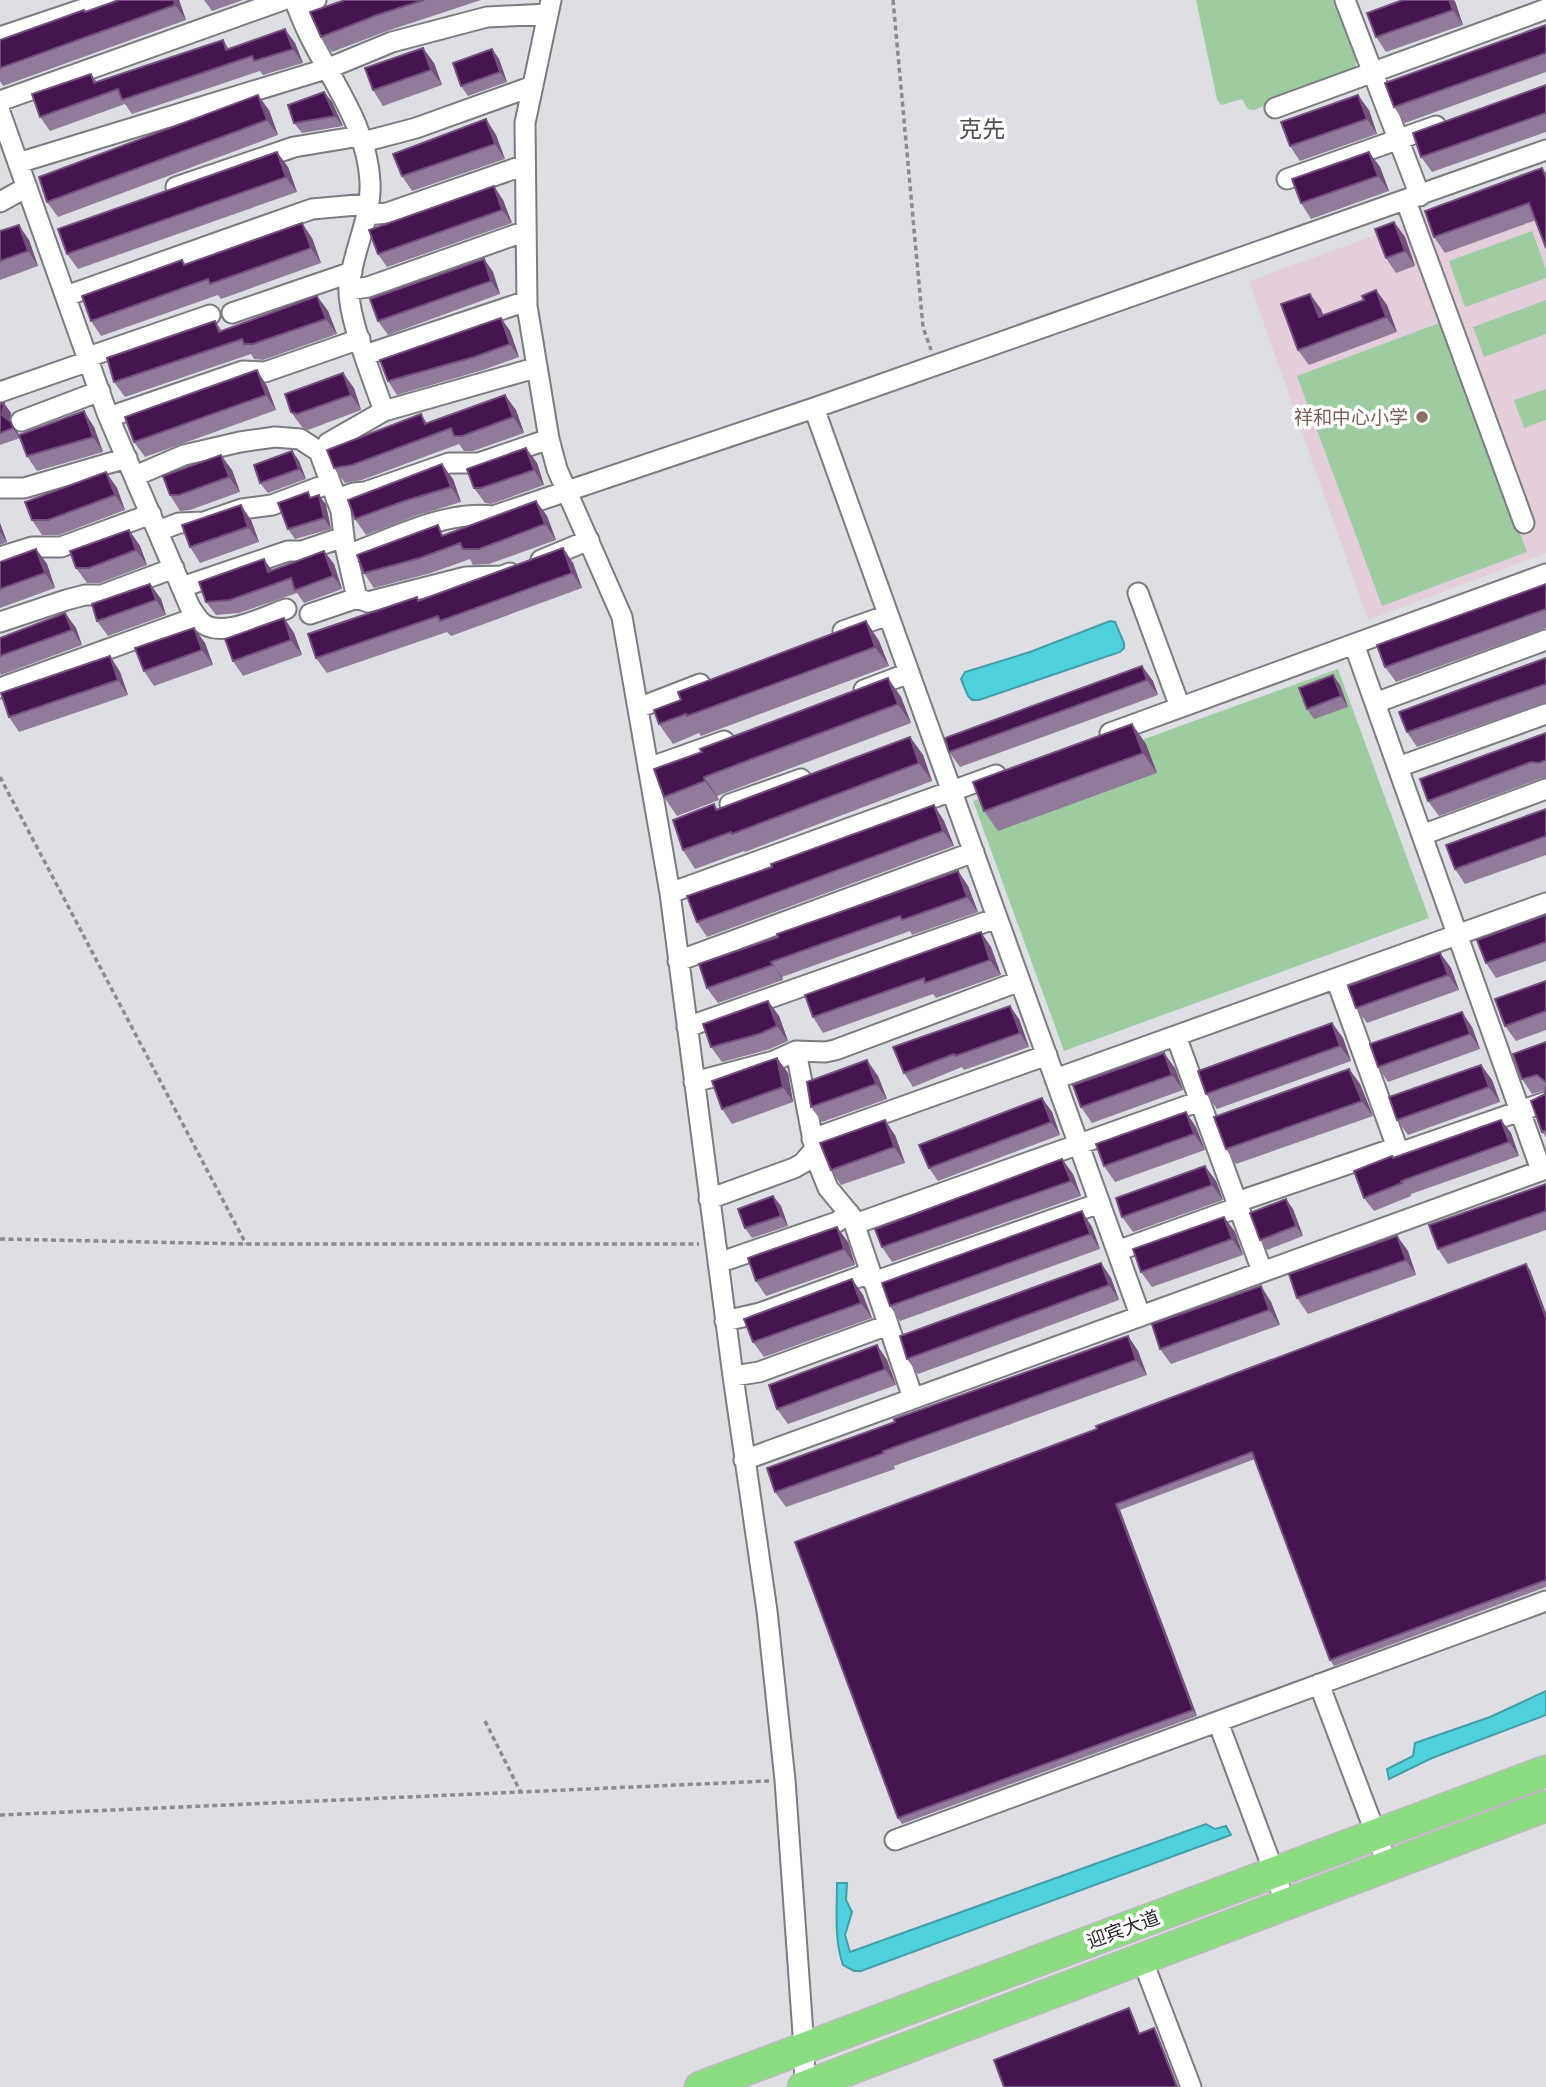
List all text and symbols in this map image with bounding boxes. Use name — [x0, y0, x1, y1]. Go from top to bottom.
district label: 克先 — [959, 112, 1005, 144]
place label: 祥和中心小学 — [1294, 404, 1408, 430]
marker: 祥和中心小学 — [1414, 409, 1430, 425]
street label: 迎宾大道 — [1083, 1904, 1163, 1954]

